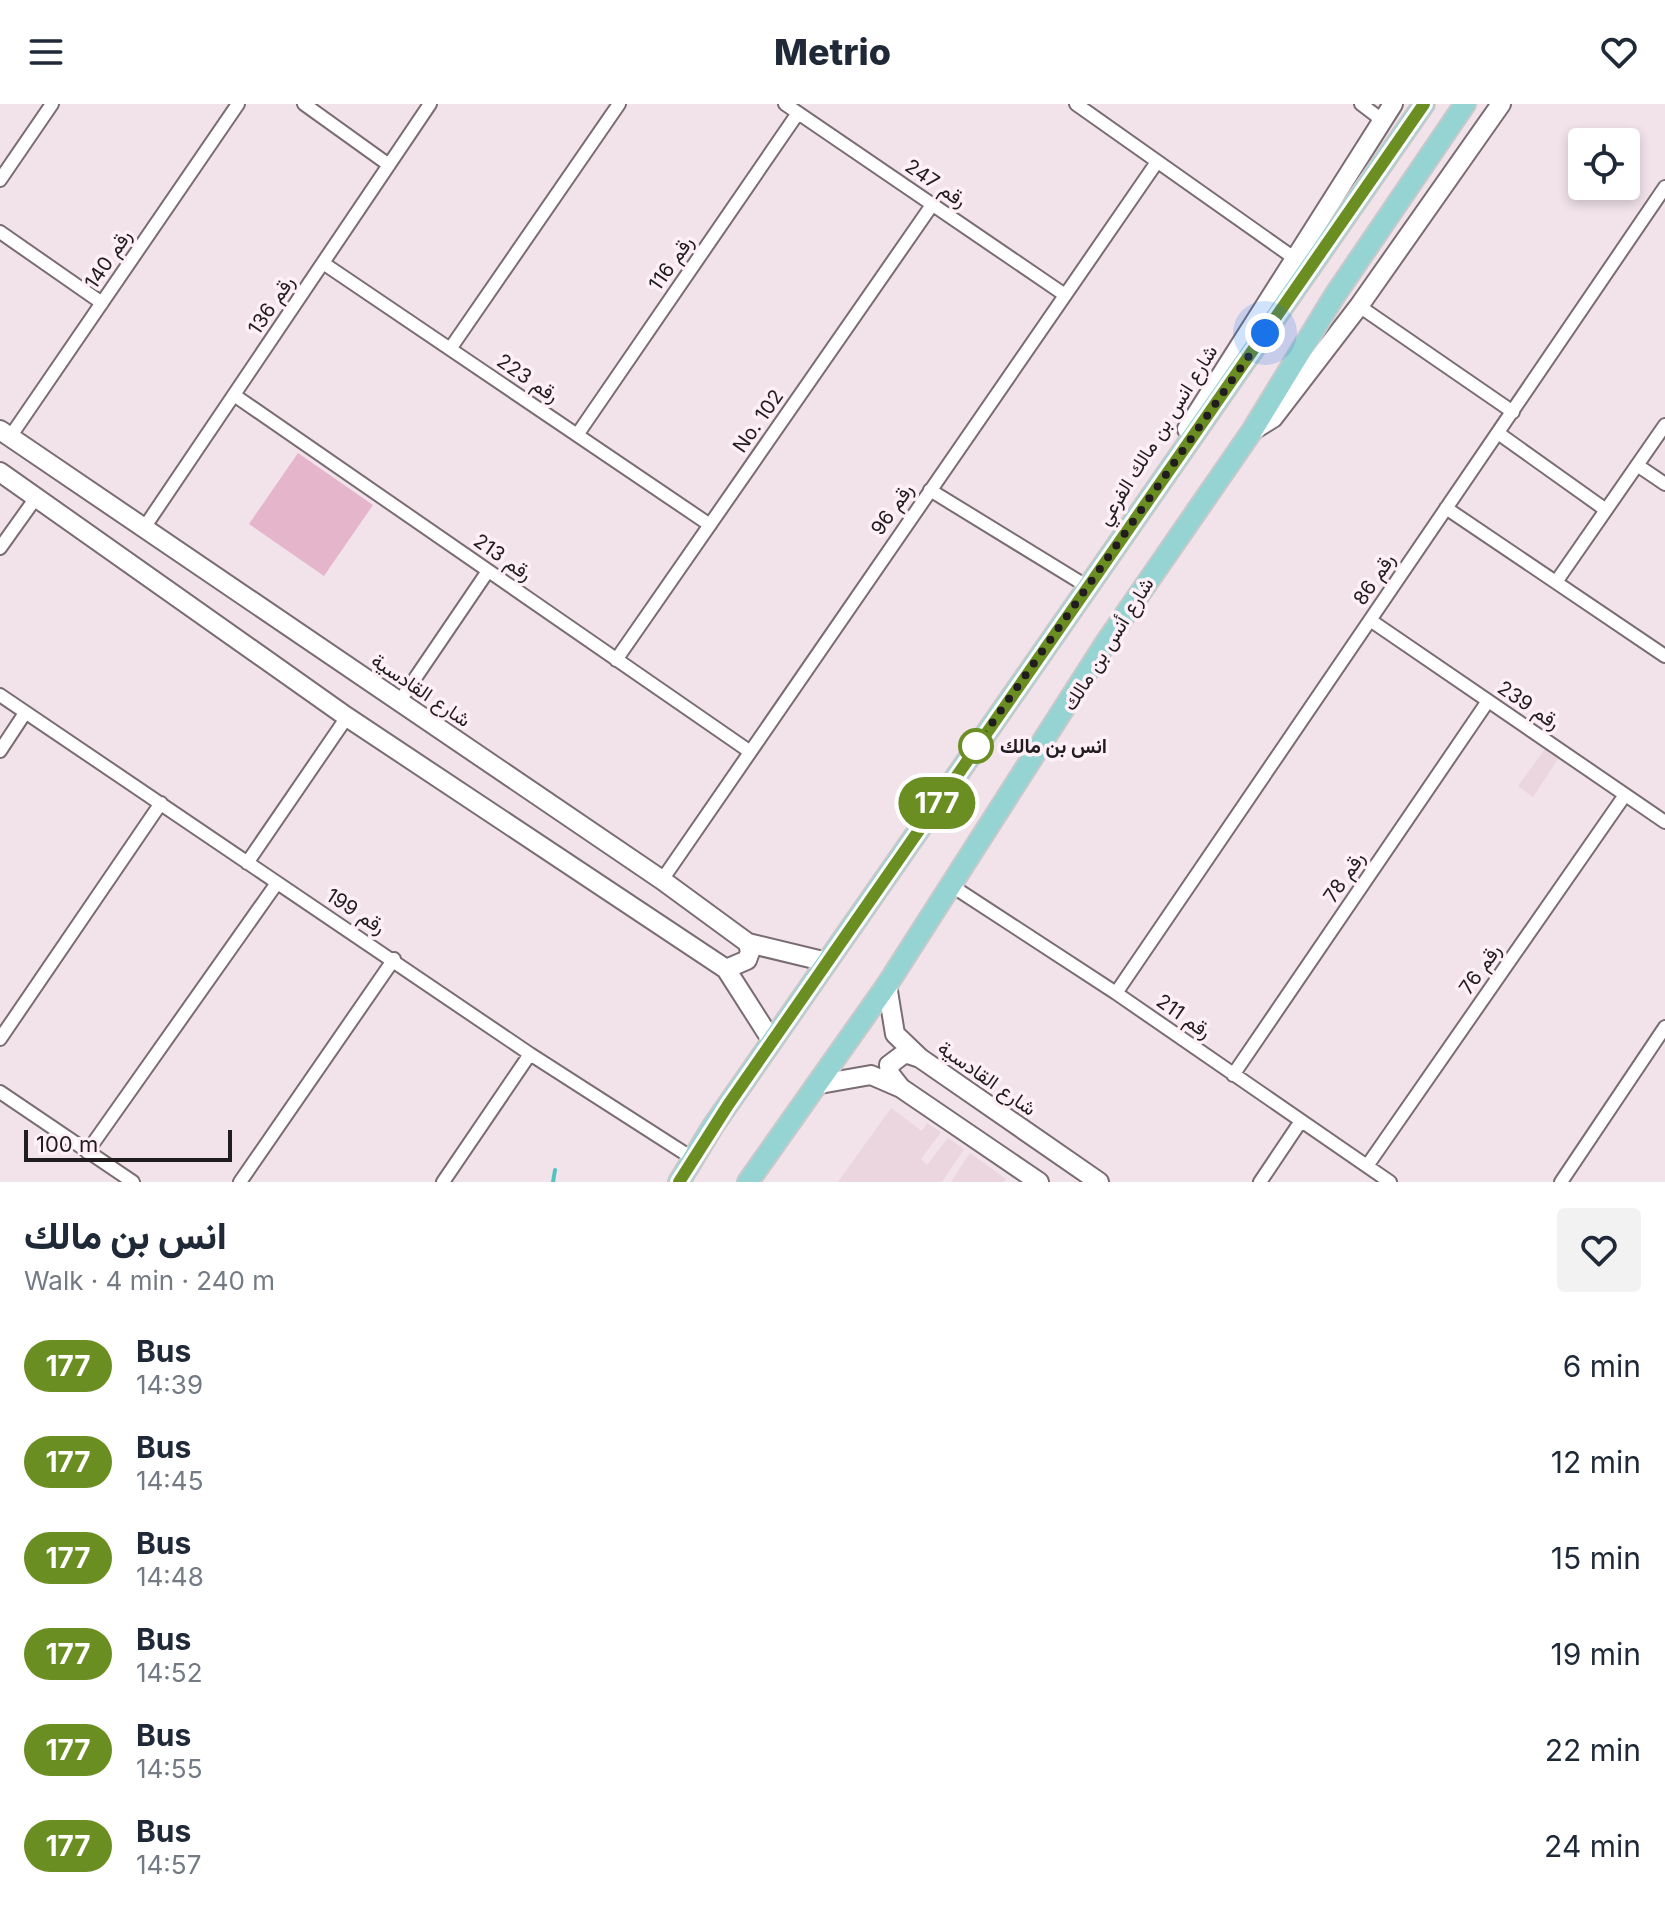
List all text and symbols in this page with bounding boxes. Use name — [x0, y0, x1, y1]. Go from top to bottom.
icon: menu — [24, 30, 68, 74]
text: Metrio — [774, 30, 891, 74]
icon: heart — [1597, 30, 1641, 74]
map controls — [1568, 128, 1640, 200]
button: locate — [1568, 128, 1640, 200]
street label: رقم 247 — [900, 154, 971, 213]
street label: رقم 140 — [79, 225, 137, 294]
street label: رقم 116 — [644, 231, 699, 296]
street label: رقم 136 — [243, 271, 300, 340]
your location — [1245, 313, 1285, 353]
street label: شارع انس بن مالك الفرعي — [1092, 340, 1227, 532]
street label: رقم 223 — [492, 349, 564, 408]
street label: No. 102 — [728, 385, 788, 457]
street label: رقم 96 — [866, 478, 919, 540]
street label: رقم 213 — [469, 528, 537, 586]
street label: رقم 86 — [1348, 548, 1401, 610]
street label: شارع أنس بن مالك — [1057, 573, 1160, 716]
street label: شارع القادسية — [366, 648, 475, 734]
street label: رقم 239 — [1493, 676, 1565, 735]
marker: انس بن مالك — [959, 729, 993, 763]
place label: انس بن مالك — [1000, 734, 1107, 758]
line badge: 177 — [891, 777, 983, 829]
text: 177 — [914, 786, 960, 820]
street label: رقم 78 — [1318, 847, 1371, 908]
street label: رقم 199 — [321, 883, 390, 940]
street label: رقم 76 — [1454, 939, 1507, 1000]
street label: رقم 211 — [1151, 989, 1216, 1044]
street label: شارع القادسية — [932, 1035, 1041, 1122]
scale bar — [24, 1126, 232, 1162]
text: 100 m — [36, 1131, 98, 1157]
button: heart — [1557, 1208, 1641, 1292]
text: انس بن مالك — [24, 1212, 227, 1258]
text: Walk · 4 min · 240 m — [24, 1265, 275, 1296]
text: Bus — [136, 1333, 191, 1369]
text: 6 min — [1563, 1348, 1641, 1384]
text: 177 — [45, 1349, 91, 1383]
text: 14:39 — [136, 1369, 203, 1400]
text: Bus — [136, 1429, 191, 1465]
text: 12 min — [1551, 1444, 1641, 1480]
text: 177 — [45, 1445, 91, 1479]
text: 14:45 — [136, 1465, 203, 1496]
text: Bus — [136, 1525, 191, 1561]
text: 15 min — [1551, 1540, 1641, 1576]
text: 177 — [45, 1541, 91, 1575]
text: 14:48 — [136, 1561, 204, 1592]
text: Bus — [136, 1621, 191, 1657]
text: 19 min — [1550, 1636, 1641, 1672]
text: 177 — [45, 1637, 91, 1671]
text: 14:52 — [136, 1657, 203, 1688]
text: Bus — [136, 1717, 191, 1753]
text: 22 min — [1545, 1732, 1641, 1768]
text: 177 — [45, 1733, 91, 1767]
text: 14:55 — [136, 1753, 202, 1784]
text: Bus — [136, 1813, 191, 1849]
text: 24 min — [1544, 1828, 1641, 1864]
text: 177 — [45, 1829, 91, 1863]
text: 14:57 — [136, 1849, 201, 1880]

